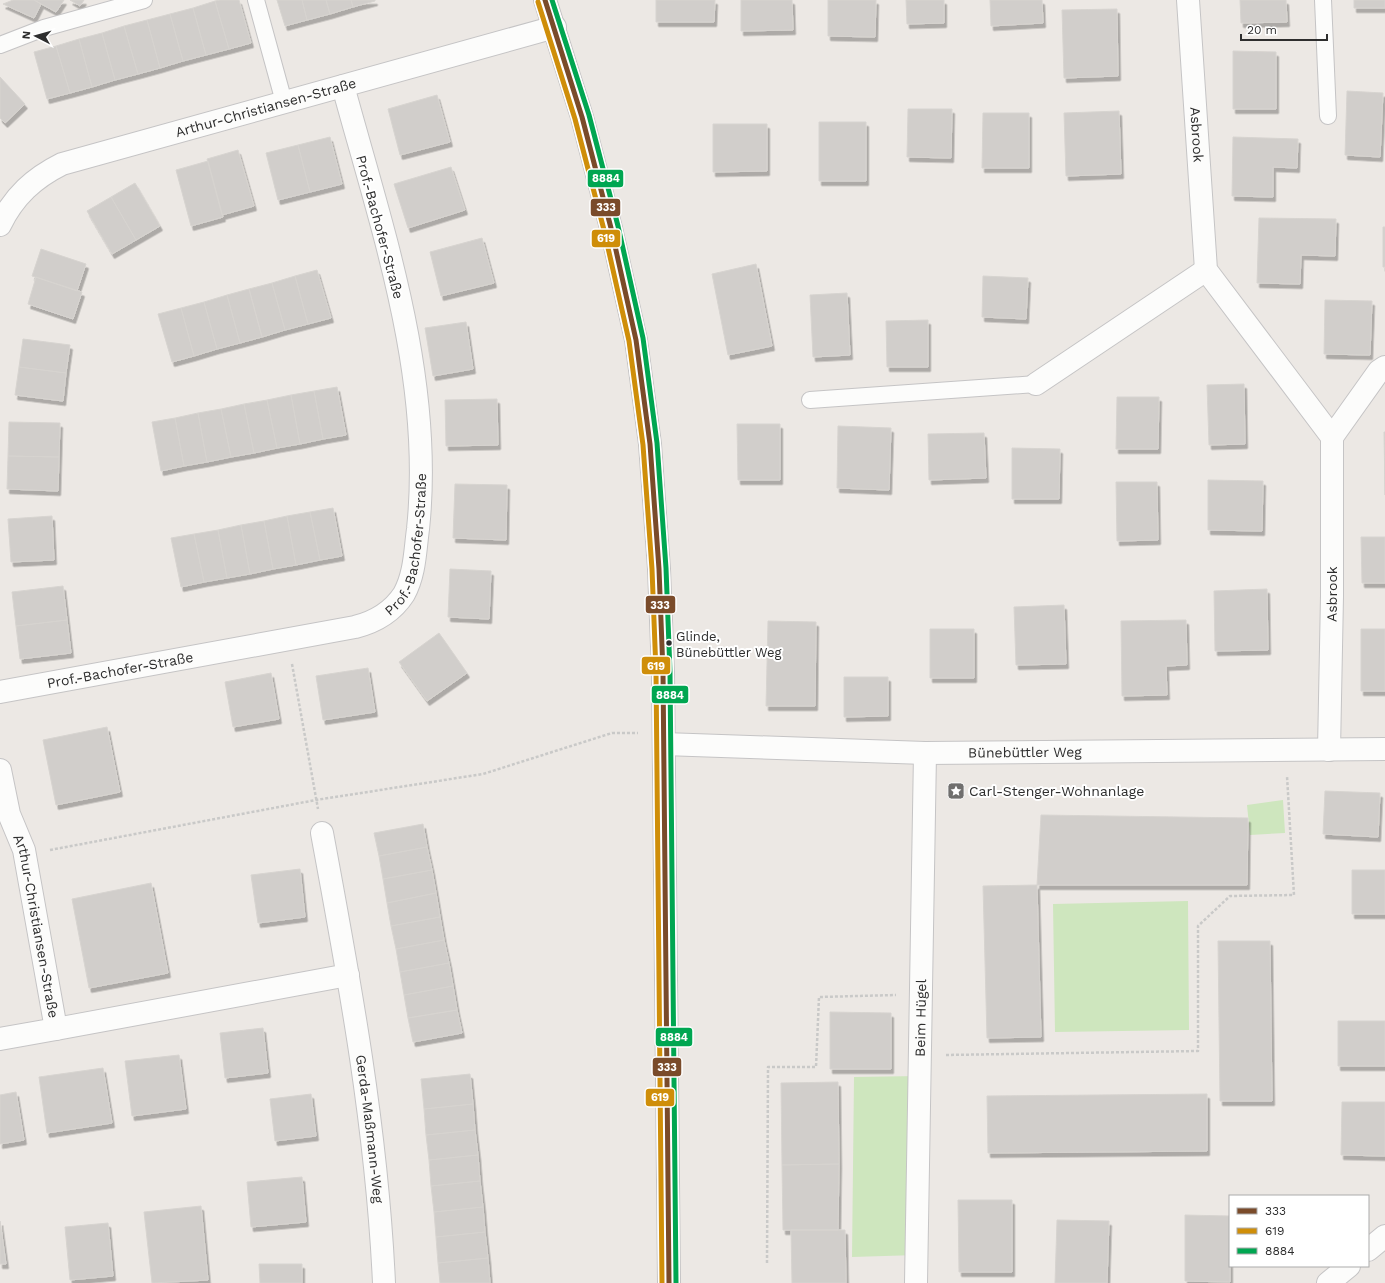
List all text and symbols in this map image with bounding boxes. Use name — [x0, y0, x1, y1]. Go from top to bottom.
north arrow — [16, 16, 56, 56]
scale bar — [1241, 16, 1327, 42]
text: 20 m — [1247, 23, 1277, 37]
text: N — [20, 30, 33, 40]
street label: Arthur-Christiansen-Straße — [173, 75, 358, 140]
street label: Asbrook — [1187, 106, 1207, 163]
street label: Prof.-Bachofer-Straße — [353, 153, 407, 301]
line badge: 8884 — [587, 169, 624, 188]
text: 8884 — [592, 172, 620, 185]
line badge: 333 — [590, 198, 621, 217]
text: 333 — [596, 201, 616, 214]
line badge: 619 — [591, 229, 621, 248]
text: 619 — [597, 232, 615, 245]
street label: Prof.-Bachofer-Straße — [381, 473, 429, 619]
street label: Asbrook — [1323, 566, 1340, 622]
line badge: 333 — [645, 595, 676, 614]
text: 333 — [650, 599, 670, 612]
place label: Glinde, Bünebüttler Weg — [676, 629, 781, 660]
marker: Glinde, Bünebüttler Weg — [664, 638, 674, 648]
street label: Prof.-Bachofer-Straße — [46, 649, 194, 691]
line badge: 619 — [641, 656, 671, 675]
text: 619 — [647, 660, 665, 673]
line badge: 8884 — [651, 685, 689, 704]
text: 8884 — [656, 689, 684, 702]
street label: Bünebüttler Weg — [968, 744, 1082, 761]
place icon: Carl-Stenger-Wohnanlage — [946, 781, 966, 801]
place label: Carl-Stenger-Wohnanlage — [969, 783, 1144, 799]
street label: Arthur-Christiansen-Straße — [10, 832, 62, 1019]
street label: Beim Hügel — [912, 978, 929, 1057]
line badge: 8884 — [655, 1027, 693, 1047]
text: 8884 — [660, 1031, 688, 1044]
street label: Gerda-Maßmann-Weg — [353, 1054, 387, 1205]
line badge: 333 — [652, 1057, 682, 1077]
text: 333 — [657, 1061, 677, 1074]
line badge: 619 — [645, 1088, 675, 1107]
text: 619 — [651, 1091, 669, 1104]
legend — [1229, 1195, 1369, 1267]
text: 333 — [1265, 1204, 1286, 1218]
text: 619 — [1265, 1224, 1284, 1238]
text: 8884 — [1265, 1244, 1295, 1258]

